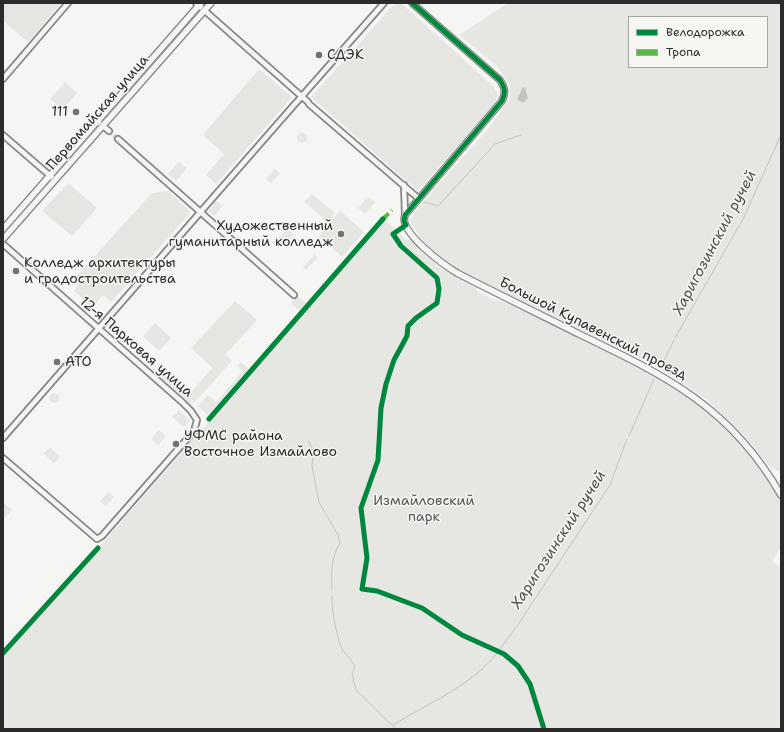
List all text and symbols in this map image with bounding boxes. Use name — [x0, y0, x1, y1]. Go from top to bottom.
legend — [628, 16, 768, 68]
text: Велодорожка — [666, 24, 744, 40]
text: Тропа — [666, 44, 700, 60]
place label: СДЭК — [327, 47, 364, 63]
marker: СДЭК — [314, 50, 324, 60]
street label: Первомайская улица — [43, 52, 153, 174]
place label: 111 — [51, 104, 68, 120]
marker: 111 — [71, 107, 81, 117]
water label: Харигозинский ручей — [669, 168, 761, 318]
place label: Художественный гуманитарный колледж — [169, 218, 333, 250]
marker: Художественный гуманитарный колледж — [336, 229, 346, 239]
place label: Колледж архитектуры и градостроительства — [24, 255, 176, 288]
marker: Колледж архитектуры и градостроительства — [11, 266, 21, 276]
street label: Большой Купавенский проезд — [496, 274, 690, 384]
street label: 12-я Парковая улица — [76, 293, 196, 401]
place label: АТО — [65, 354, 92, 370]
marker: АТО — [52, 357, 62, 367]
place label: УФМС района Восточное Измайлово — [184, 428, 337, 460]
marker: УФМС района Восточное Измайлово — [171, 439, 181, 449]
water label: Харигозинский ручей — [508, 468, 610, 612]
park label: Измайловский парк — [373, 493, 475, 526]

